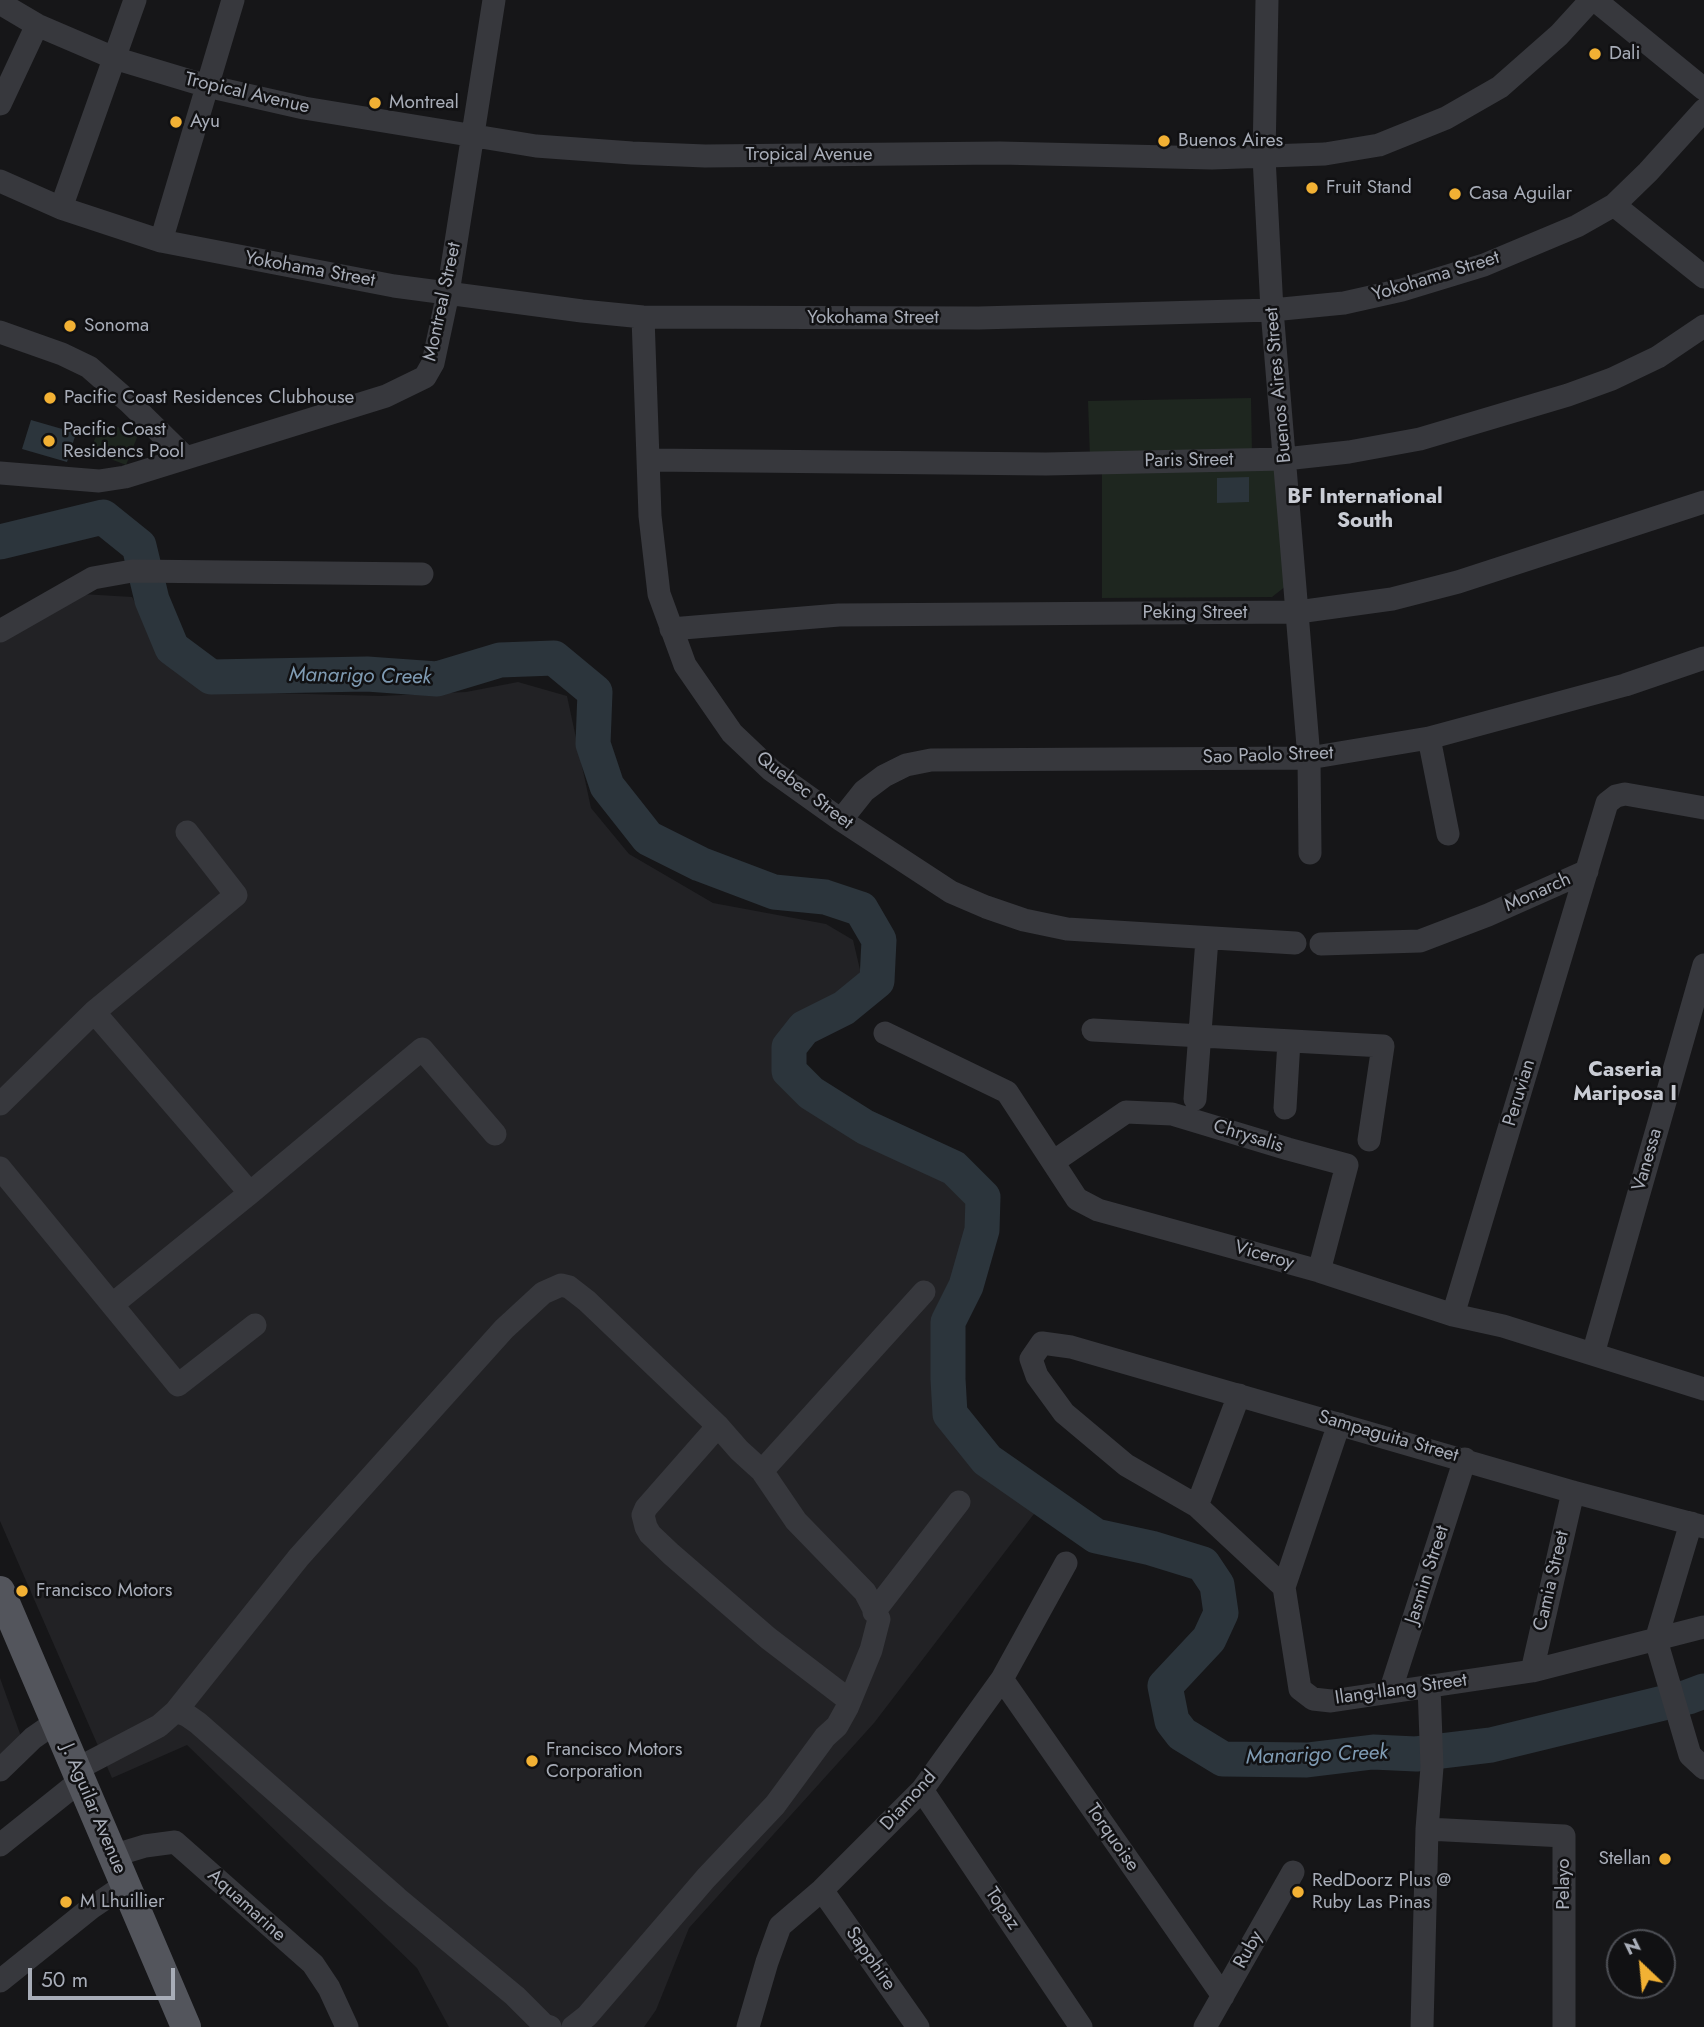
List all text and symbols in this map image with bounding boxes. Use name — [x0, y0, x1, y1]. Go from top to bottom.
place label: Dali — [1609, 43, 1640, 65]
marker: Dali — [1587, 46, 1603, 62]
street label: Tropical Avenue — [182, 69, 312, 119]
place label: Montreal — [389, 92, 459, 114]
marker: Montreal — [367, 95, 383, 111]
place label: Ayu — [190, 111, 220, 133]
marker: Ayu — [168, 114, 184, 130]
place label: Buenos Aires — [1178, 130, 1283, 152]
marker: Buenos Aires — [1156, 133, 1172, 149]
street label: Tropical Avenue — [745, 144, 873, 166]
place label: Fruit Stand — [1326, 177, 1412, 199]
marker: Fruit Stand — [1304, 180, 1320, 196]
place label: Casa Aguilar — [1469, 183, 1572, 205]
marker: Casa Aguilar — [1447, 186, 1463, 202]
street label: Montreal Street — [419, 241, 467, 363]
street label: Yokohama Street — [243, 247, 377, 293]
street label: Yokohama Street — [1370, 247, 1502, 307]
street label: Buenos Aires Street — [1261, 306, 1297, 464]
street label: Yokohama Street — [807, 307, 939, 329]
place label: Sonoma — [84, 315, 149, 337]
marker: Sonoma — [62, 318, 78, 334]
place label: Pacific Coast Residences Clubhouse — [64, 387, 354, 409]
marker: Pacific Coast Residences Clubhouse — [42, 390, 58, 406]
place label: Pacific Coast Residencs Pool — [63, 419, 184, 463]
marker: Pacific Coast Residencs Pool — [41, 433, 57, 449]
street label: Paris Street — [1144, 449, 1234, 473]
district label: BF International South — [1287, 485, 1443, 535]
street label: Peking Street — [1143, 602, 1247, 624]
water label: Manarigo Creek — [289, 663, 431, 691]
street label: Sao Paolo Street — [1202, 742, 1334, 770]
street label: Quebec Street — [751, 747, 857, 835]
street label: Monarch — [1501, 868, 1575, 918]
street label: Peruvian — [1499, 1057, 1541, 1129]
district label: Caseria Mariposa I — [1573, 1058, 1677, 1108]
street label: Chrysalis — [1210, 1116, 1286, 1158]
street label: Vanessa — [1628, 1126, 1668, 1194]
street label: Viceroy — [1232, 1237, 1296, 1275]
street label: Sampaguita Street — [1315, 1406, 1461, 1468]
street label: Jasmin Street — [1401, 1523, 1455, 1627]
street label: Camia Street — [1529, 1529, 1575, 1633]
place label: Francisco Motors — [36, 1580, 172, 1602]
marker: Francisco Motors — [14, 1583, 30, 1599]
street label: Ilang-Ilang Street — [1334, 1669, 1468, 1711]
place label: Francisco Motors Corporation — [546, 1739, 682, 1783]
street label: J. Aguilar Avenue — [55, 1740, 131, 1878]
water label: Manarigo Creek — [1245, 1741, 1389, 1771]
marker: Francisco Motors Corporation — [524, 1753, 540, 1769]
street label: Diamond — [876, 1766, 942, 1836]
street label: Torquoise — [1081, 1800, 1143, 1876]
place label: Stellan — [1598, 1848, 1651, 1870]
marker: Stellan — [1657, 1851, 1673, 1867]
street label: Pelayo — [1553, 1858, 1575, 1910]
street label: Aquamarine — [202, 1865, 290, 1947]
place label: RedDoorz Plus @ Ruby Las Pinas — [1312, 1870, 1451, 1914]
street label: Topaz — [980, 1884, 1024, 1934]
marker: RedDoorz Plus @ Ruby Las Pinas — [1290, 1884, 1306, 1900]
place label: M Lhuillier — [80, 1891, 165, 1913]
marker: M Lhuillier — [58, 1894, 74, 1910]
street label: Sapphire — [840, 1923, 900, 1995]
street label: Ruby — [1229, 1927, 1269, 1973]
north arrow — [1606, 1929, 1676, 1999]
text: N — [1620, 1931, 1645, 1962]
scale bar — [32, 1954, 178, 1998]
text: 50 m — [41, 1965, 88, 1995]

